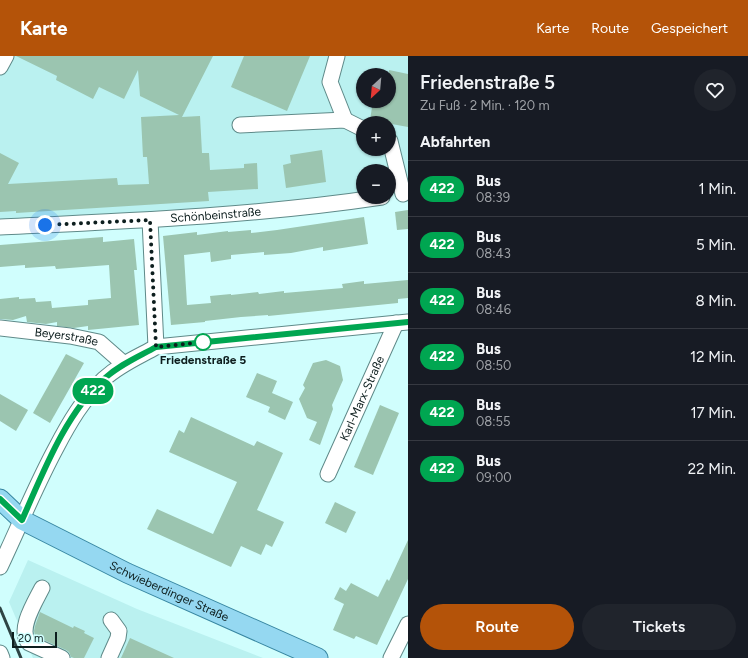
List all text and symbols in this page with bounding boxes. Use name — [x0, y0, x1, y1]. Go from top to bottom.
text: Karte — [20, 17, 67, 40]
text: Karte — [536, 20, 569, 37]
text: Route — [591, 20, 629, 37]
text: Gespeichert — [651, 20, 728, 37]
north arrow — [356, 68, 396, 108]
map controls — [356, 68, 396, 204]
button: heart — [694, 69, 736, 111]
text: Friedenstraße 5 — [420, 71, 555, 94]
text: Zu Fuß · 2 Min. · 120 m — [420, 98, 549, 113]
button: + — [356, 116, 396, 156]
text: Abfahrten — [420, 133, 490, 151]
button: − — [356, 164, 396, 204]
text: Bus — [476, 172, 501, 190]
text: 422 — [429, 180, 455, 197]
text: 1 Min. — [698, 180, 736, 198]
text: 08:39 — [476, 190, 510, 205]
street label: Schönbeinstraße — [170, 204, 262, 225]
your location — [35, 215, 55, 235]
text: Bus — [476, 228, 501, 246]
text: 422 — [429, 236, 455, 253]
text: 5 Min. — [696, 236, 736, 254]
text: 08:43 — [476, 246, 511, 261]
text: Bus — [476, 284, 501, 302]
text: 422 — [429, 292, 455, 309]
text: 8 Min. — [695, 292, 736, 310]
text: 08:46 — [476, 302, 511, 317]
street label: Beyerstraße — [34, 325, 100, 349]
marker: Friedenstraße 5 — [194, 333, 212, 351]
text: Bus — [476, 340, 501, 358]
text: 422 — [429, 348, 455, 365]
text: 12 Min. — [690, 348, 736, 366]
place label: Friedenstraße 5 — [160, 353, 246, 367]
street label: Karl-Marx-Straße — [337, 353, 387, 443]
text: 08:50 — [476, 358, 511, 373]
line badge: 422 — [70, 378, 116, 404]
text: 422 — [80, 382, 106, 399]
text: Bus — [476, 396, 501, 414]
text: 422 — [429, 404, 455, 421]
text: 17 Min. — [690, 404, 736, 422]
text: 08:55 — [476, 414, 511, 429]
text: Bus — [476, 452, 501, 470]
text: 422 — [429, 460, 455, 477]
text: 22 Min. — [688, 460, 736, 478]
text: 09:00 — [476, 470, 512, 485]
street label: Schwieberdinger Straße — [107, 558, 231, 625]
button: Route — [420, 604, 574, 650]
button: Tickets — [582, 604, 736, 650]
scale bar — [12, 630, 57, 649]
text: 20 m — [18, 632, 43, 645]

